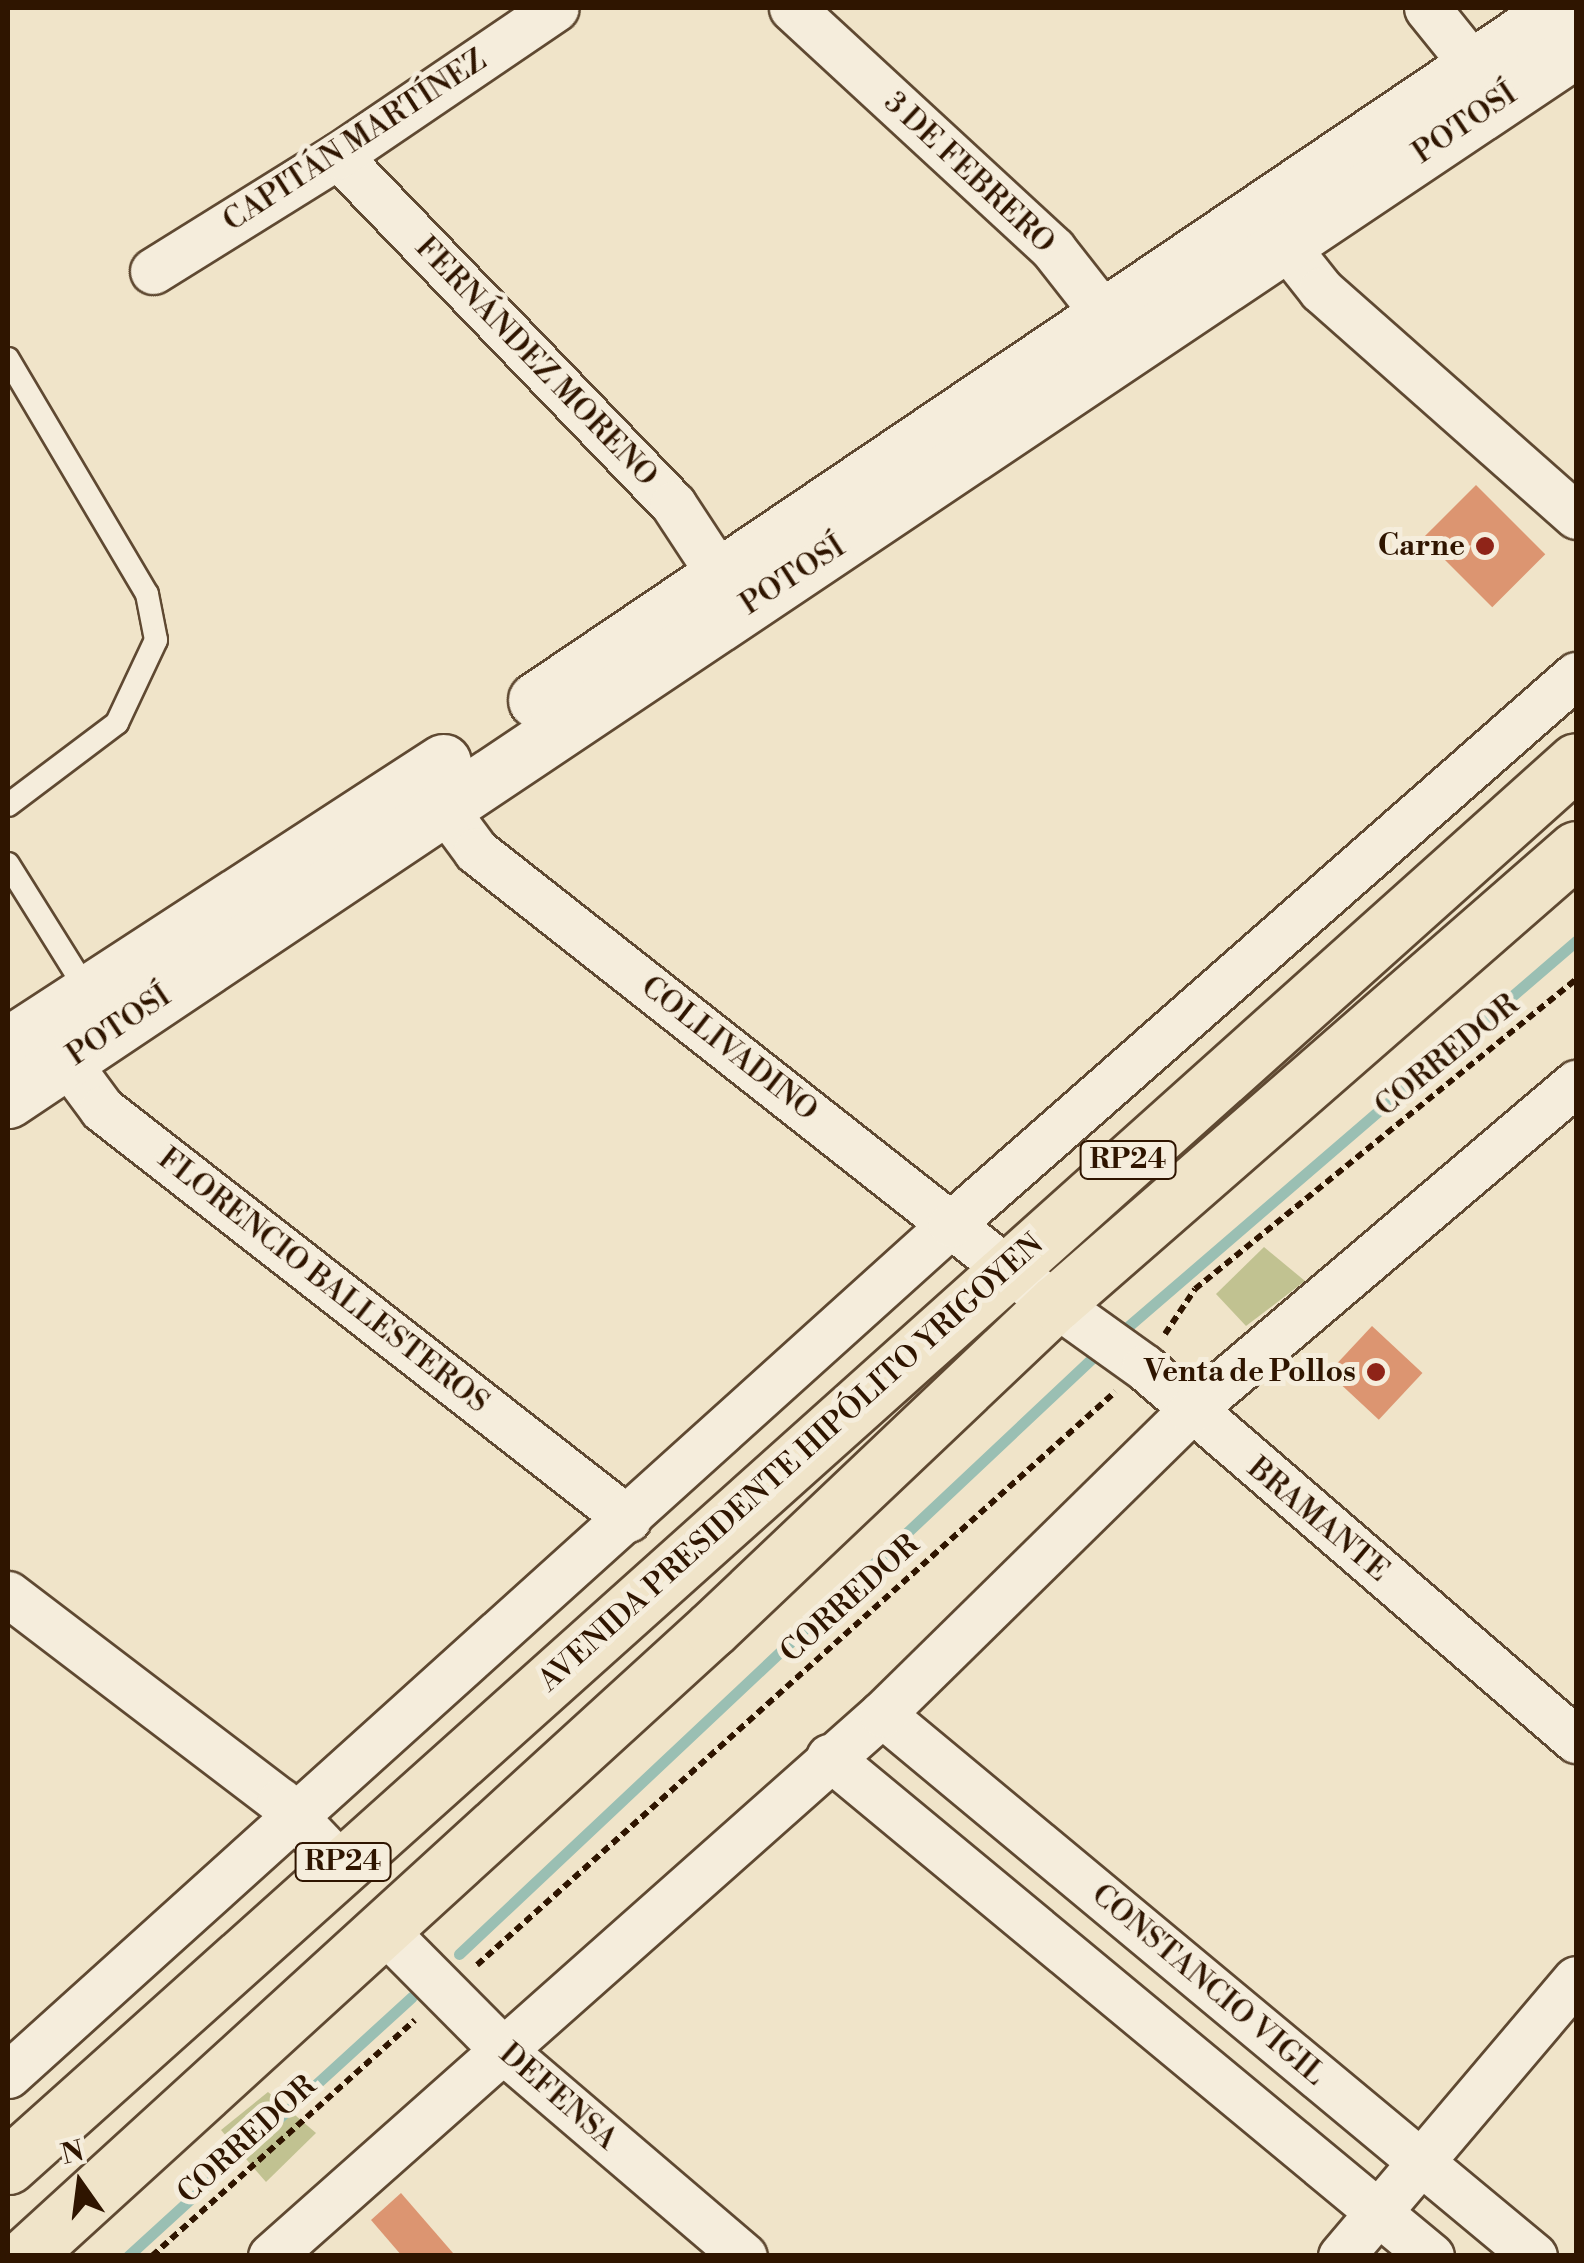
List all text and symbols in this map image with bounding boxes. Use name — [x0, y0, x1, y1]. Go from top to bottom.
street label: CAPITÁN MARTÍNEZ — [217, 42, 493, 240]
street label: POTOSÍ — [1406, 76, 1524, 172]
street label: 3 DE FEBRERO — [876, 85, 1062, 261]
street label: FERNÁNDEZ MORENO — [407, 230, 665, 494]
place label: Carne — [1378, 528, 1465, 564]
street label: POTOSÍ — [734, 529, 852, 623]
marker: Carne — [1474, 535, 1496, 557]
street label: COLLIVADINO — [634, 969, 824, 1129]
street label: POTOSÍ — [60, 978, 178, 1074]
street label: CORREDOR — [1368, 987, 1526, 1125]
road number: RP24 — [1078, 1137, 1178, 1183]
street label: FLORENCIO BALLESTEROS — [151, 1141, 495, 1421]
street label: AVENIDA PRESIDENTE HIPÓLITO YRIGOYEN — [531, 1227, 1051, 1699]
place label: Venta de Pollos — [1144, 1354, 1356, 1390]
marker: Venta de Pollos — [1365, 1361, 1387, 1383]
street label: BRAMANTE — [1240, 1451, 1396, 1589]
street label: CORREDOR — [773, 1528, 927, 1670]
road number: RP24 — [293, 1839, 393, 1885]
street label: CONSTANCIO VIGIL — [1084, 1877, 1332, 2093]
street label: DEFENSA — [492, 2036, 624, 2158]
street label: CORREDOR — [170, 2069, 324, 2211]
north arrow — [30, 2133, 130, 2233]
text: N — [58, 2134, 88, 2173]

